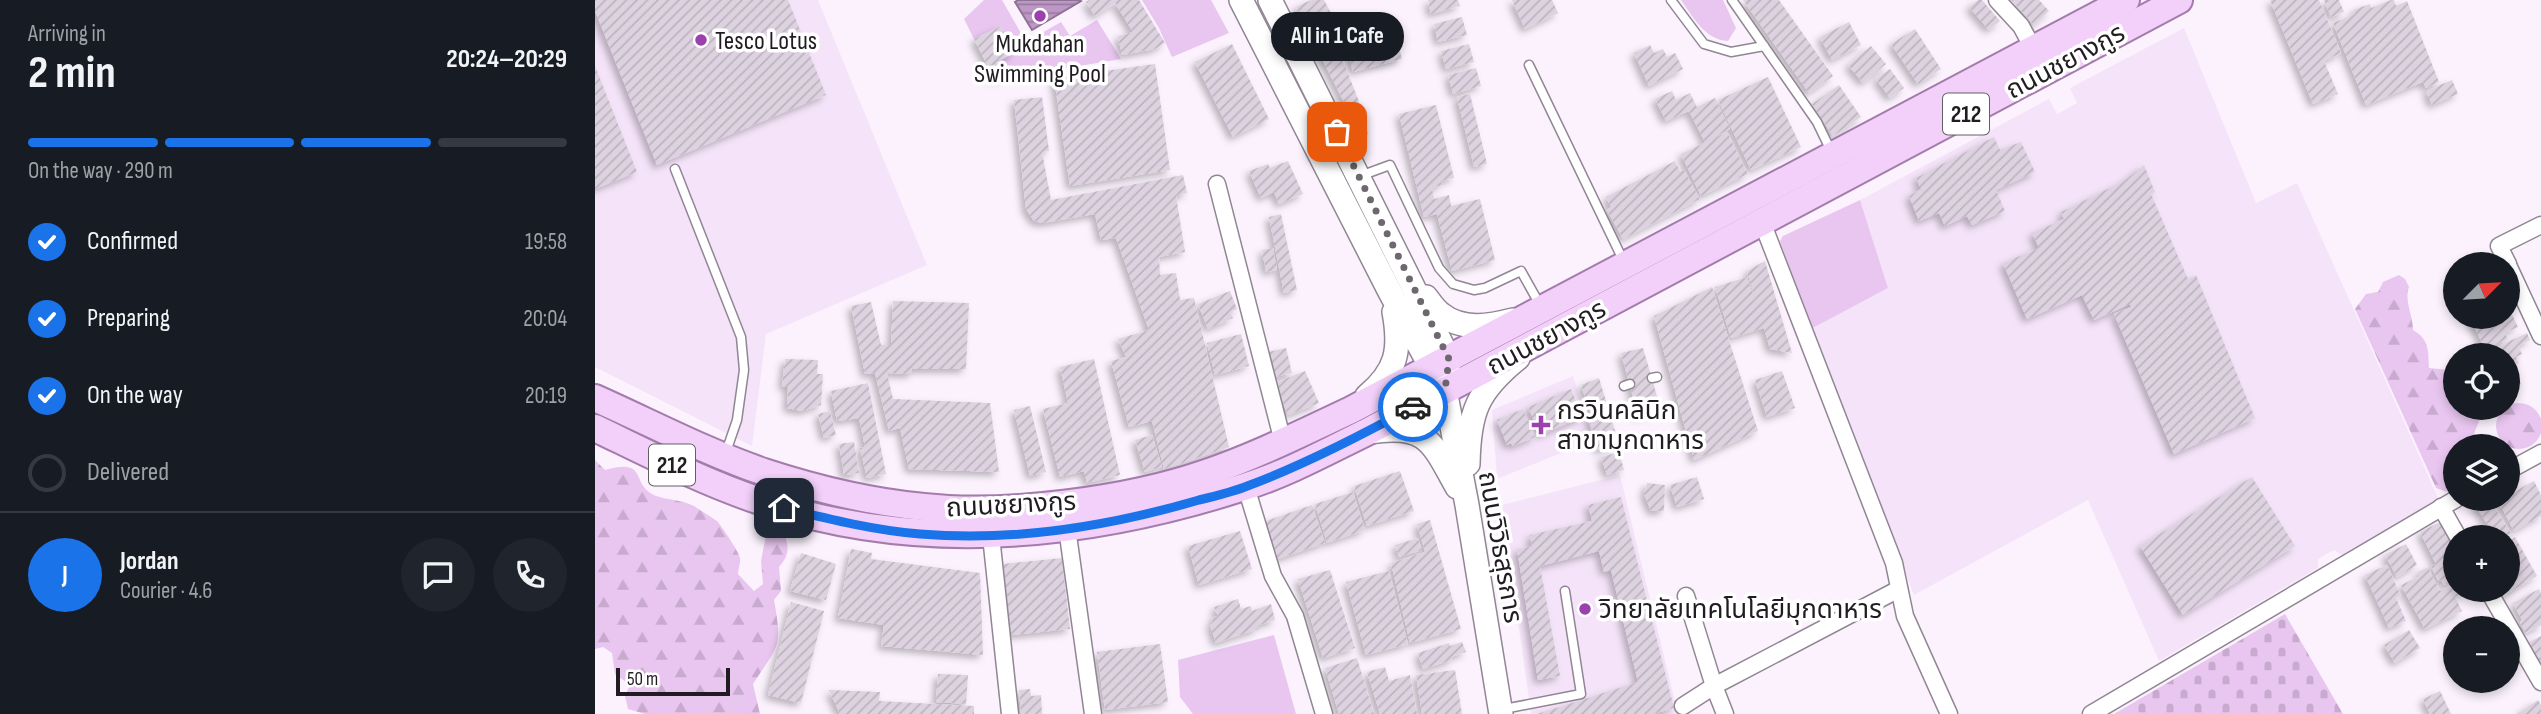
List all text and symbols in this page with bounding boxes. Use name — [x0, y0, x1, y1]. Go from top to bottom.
marker: Mukdahan Swimming Pool — [1032, 8, 1048, 24]
callout: All in 1 Cafe — [1271, 13, 1403, 62]
street label: ถนนชยางกูร — [2001, 18, 2130, 107]
text: Arriving in — [28, 20, 106, 48]
text: All in 1 Cafe — [1291, 22, 1384, 50]
place label: Tesco Lotus — [715, 26, 817, 57]
place label: Mukdahan Swimming Pool — [974, 29, 1106, 90]
marker: Tesco Lotus — [693, 32, 709, 48]
text: 20:24–20:29 — [446, 44, 567, 75]
text: 2 min — [28, 46, 116, 101]
road number: 212 — [1943, 93, 1989, 134]
pin — [1307, 102, 1367, 162]
icon: bag — [1318, 113, 1356, 151]
text: On the way · 290 m — [28, 157, 173, 185]
icon: check — [28, 223, 66, 261]
text: Confirmed — [87, 226, 178, 257]
text: 19:58 — [525, 228, 567, 256]
north arrow — [2443, 252, 2520, 329]
map controls — [2443, 252, 2520, 693]
street label: ถนนชยางกูร — [1482, 294, 1611, 383]
icon: check — [28, 300, 66, 338]
text: Preparing — [87, 303, 170, 334]
text: 20:04 — [523, 305, 567, 333]
button: locate — [2443, 343, 2520, 420]
courier — [1378, 372, 1448, 442]
icon: check — [28, 377, 66, 415]
text: On the way — [87, 380, 183, 411]
text: 20:19 — [525, 382, 567, 410]
icon: car — [1394, 388, 1432, 426]
place label: กรวินคลินิก สาขามุกดาหาร — [1557, 396, 1704, 457]
marker: กรวินคลินิก สาขามุกดาหาร — [1531, 415, 1551, 435]
button: layers — [2443, 434, 2520, 511]
road number: 212 — [649, 444, 695, 486]
text: Delivered — [87, 457, 169, 488]
street label: ถนนวิวิธสุรการ — [1471, 469, 1528, 626]
pin — [754, 478, 814, 538]
street label: ถนนชยางกูร — [945, 487, 1077, 524]
icon: home — [765, 489, 803, 527]
button: + — [2443, 525, 2520, 602]
button: chat — [401, 538, 475, 612]
button: phone — [493, 538, 567, 612]
text: Jordan — [120, 546, 178, 577]
text: J — [62, 560, 68, 591]
text: Courier · 4.6 — [120, 577, 212, 605]
place label: วิทยาลัยเทคโนโลยีมุกดาหาร — [1598, 595, 1882, 626]
marker: วิทยาลัยเทคโนโลยีมุกดาหาร — [1577, 601, 1593, 617]
button: − — [2443, 616, 2520, 693]
scale bar — [616, 665, 730, 697]
text: 50 m — [627, 668, 658, 691]

